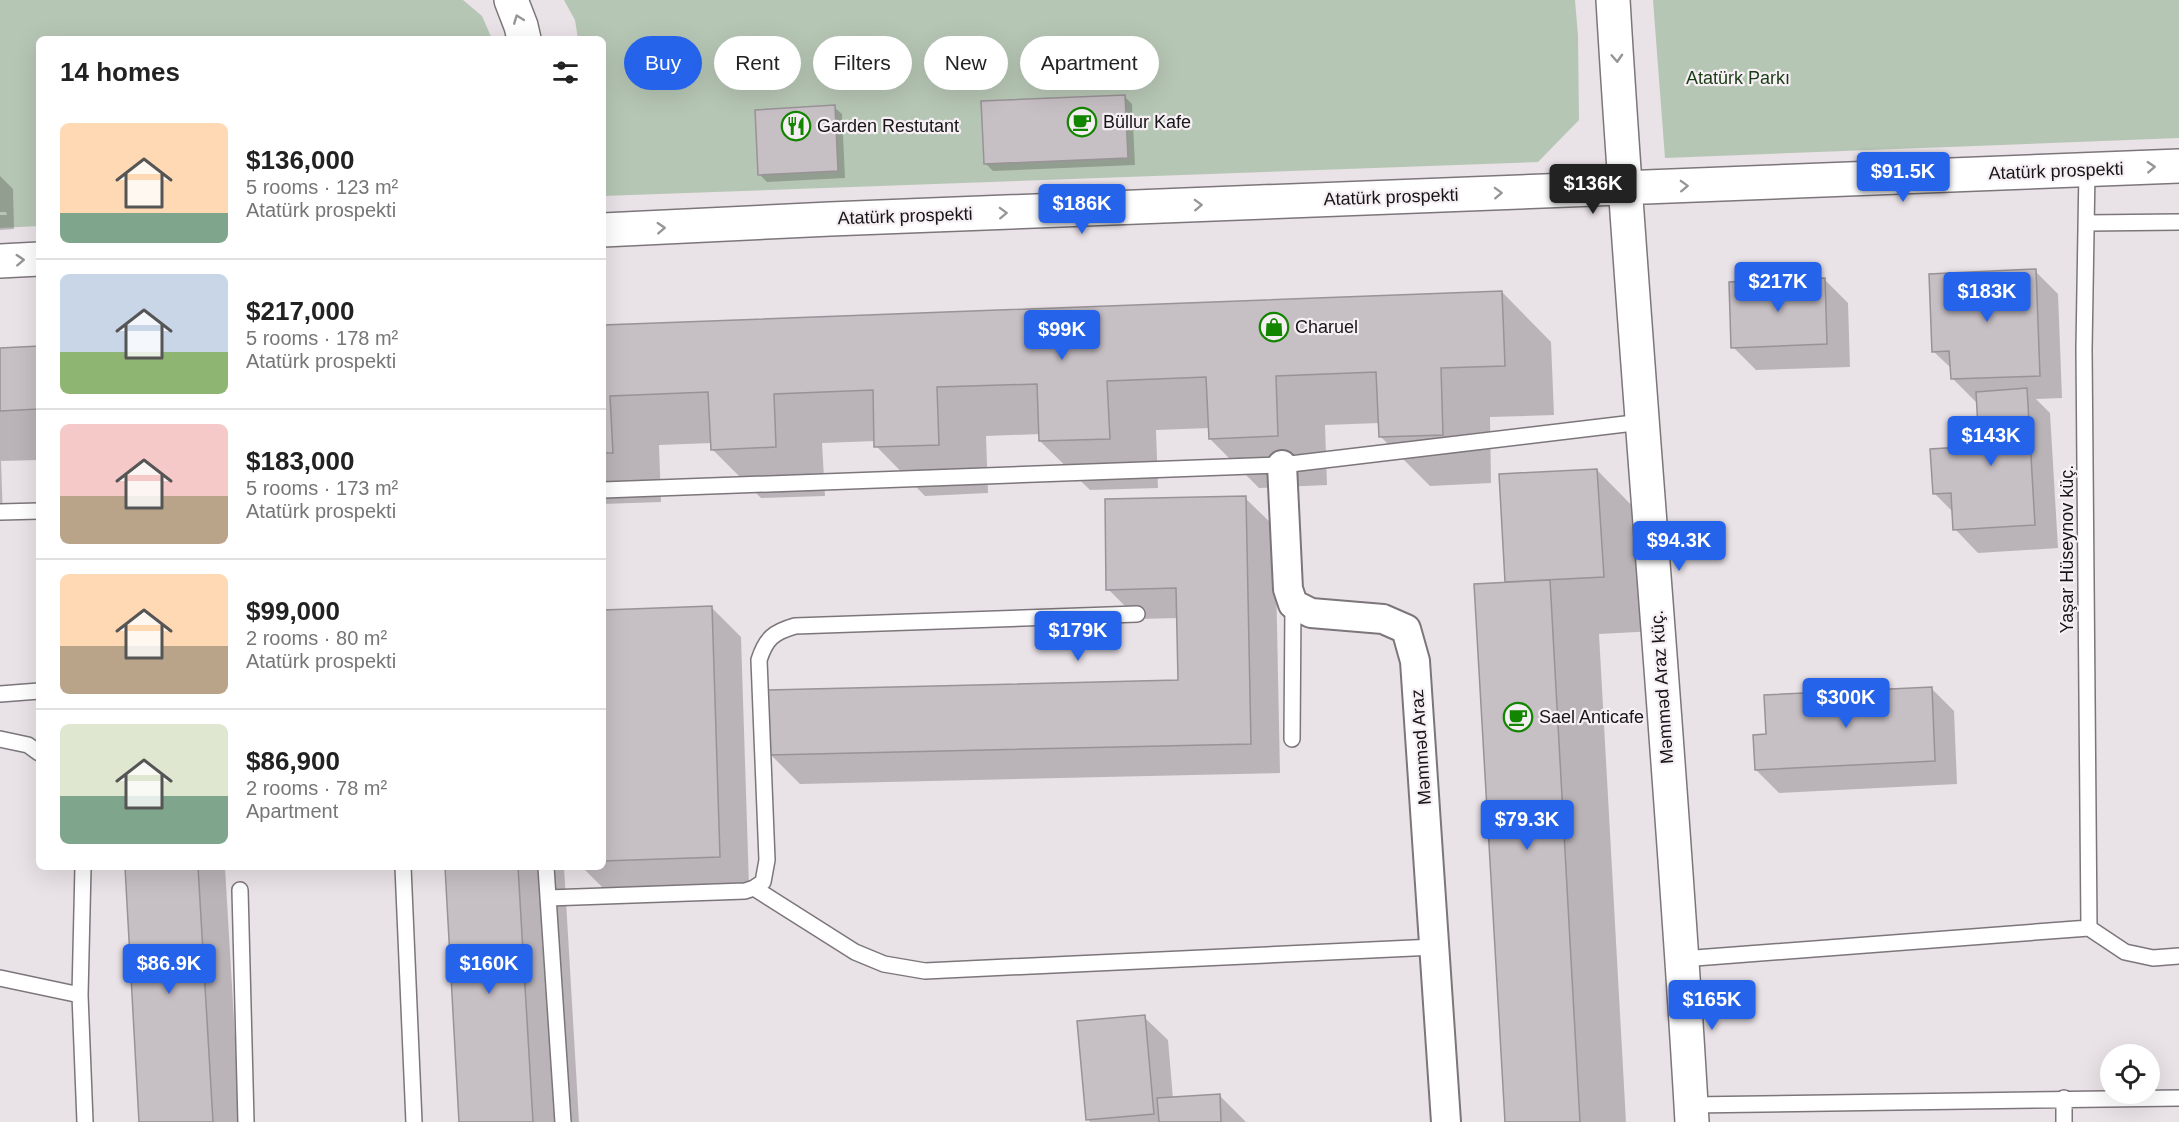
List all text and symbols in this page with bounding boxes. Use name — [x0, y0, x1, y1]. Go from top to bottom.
one-way arrow — [513, 14, 525, 25]
chip: Buy — [624, 36, 702, 90]
chip: Rent — [714, 36, 801, 90]
chip: Filters — [813, 36, 912, 90]
chip: New — [924, 36, 1008, 90]
chip: Apartment — [1020, 36, 1159, 90]
one-way arrow — [1610, 54, 1623, 63]
icon: filters — [549, 56, 582, 89]
text: 14 homes — [60, 57, 180, 87]
park label: Atatürk Parkı — [1686, 68, 1790, 88]
cafe icon: Büllur Kafe — [1066, 106, 1098, 138]
restaurant icon: Garden Restutant — [780, 110, 812, 142]
place label: Büllur Kafe — [1103, 112, 1191, 132]
place label: Garden Restutant — [817, 116, 959, 136]
text: $136,000 — [246, 145, 354, 175]
icon: home — [108, 147, 180, 219]
pin: $91.5K — [1854, 152, 1952, 203]
street label: Atatürk prospekti — [1988, 159, 2124, 183]
text: $91.5K — [1871, 160, 1935, 182]
one-way arrow — [2147, 161, 2156, 174]
pin: $136K — [1551, 164, 1635, 215]
text: $136K — [1564, 172, 1622, 194]
text: 5 rooms · 123 m² — [246, 176, 398, 198]
one-way arrow — [1679, 179, 1688, 192]
pin: $186K — [1040, 184, 1124, 235]
street label: Atatürk prospekti — [1323, 185, 1459, 209]
one-way arrow — [1493, 187, 1502, 200]
text: $186K — [1053, 192, 1111, 214]
text: Atatürk prospekti — [246, 199, 396, 221]
one-way arrow — [1193, 199, 1202, 211]
street label: Atatürk prospekti — [837, 204, 973, 228]
one-way arrow — [999, 206, 1008, 219]
one-way arrow — [657, 221, 666, 234]
one-way arrow — [15, 254, 24, 267]
pin: $217K — [1736, 262, 1820, 313]
text: $217K — [1749, 270, 1807, 292]
pin: $183K — [1945, 272, 2029, 323]
text: $183K — [1958, 280, 2016, 302]
text: $217,000 — [246, 296, 354, 326]
icon: home — [108, 298, 180, 370]
pin: $99K — [1026, 310, 1098, 361]
shop icon: Charuel — [1258, 311, 1290, 343]
place label: Charuel — [1295, 317, 1358, 337]
text: $99K — [1038, 318, 1086, 340]
text: 5 rooms · 178 m² — [246, 327, 398, 349]
text: Atatürk prospekti — [246, 350, 396, 372]
pin: $143K — [1949, 416, 2033, 467]
text: $143K — [1962, 424, 2020, 446]
text: $183,000 — [246, 446, 354, 476]
icon: home — [108, 448, 180, 520]
street label: Yaşar Hüseynov küç. — [2057, 465, 2077, 633]
text: 5 rooms · 173 m² — [246, 477, 398, 499]
text: Atatürk prospekti — [246, 500, 396, 522]
pin: $94.3K — [1630, 521, 1728, 572]
text: $94.3K — [1647, 529, 1711, 551]
text: $99,000 — [246, 596, 340, 626]
icon: home — [108, 598, 180, 670]
street label: Məmməd Araz küç. — [1647, 609, 1677, 765]
pin: $179K — [1036, 611, 1120, 662]
text: $179K — [1049, 619, 1107, 641]
text: 2 rooms · 80 m² — [246, 627, 387, 649]
text: Atatürk prospekti — [246, 650, 396, 672]
pin: $300K — [1804, 678, 1888, 729]
text: $300K — [1817, 686, 1875, 708]
street label: Məmməd Araz — [1407, 688, 1435, 806]
cafe icon: Sael Anticafe — [1502, 701, 1534, 733]
place label: Sael Anticafe — [1539, 707, 1644, 727]
text: $86,900 — [246, 746, 340, 776]
icon: home — [108, 748, 180, 820]
text: 2 rooms · 78 m² — [246, 777, 387, 799]
text: Apartment — [246, 800, 338, 822]
pin: $79.3K — [1478, 800, 1576, 851]
text: $79.3K — [1495, 808, 1559, 830]
pin: $86.9K — [120, 944, 218, 995]
pin: $160K — [447, 944, 531, 995]
text: $86.9K — [137, 952, 201, 974]
text: $160K — [460, 952, 518, 974]
pin: $165K — [1670, 980, 1754, 1031]
text: $165K — [1683, 988, 1741, 1010]
map controls — [2100, 1044, 2160, 1104]
button: locate — [2100, 1044, 2160, 1104]

